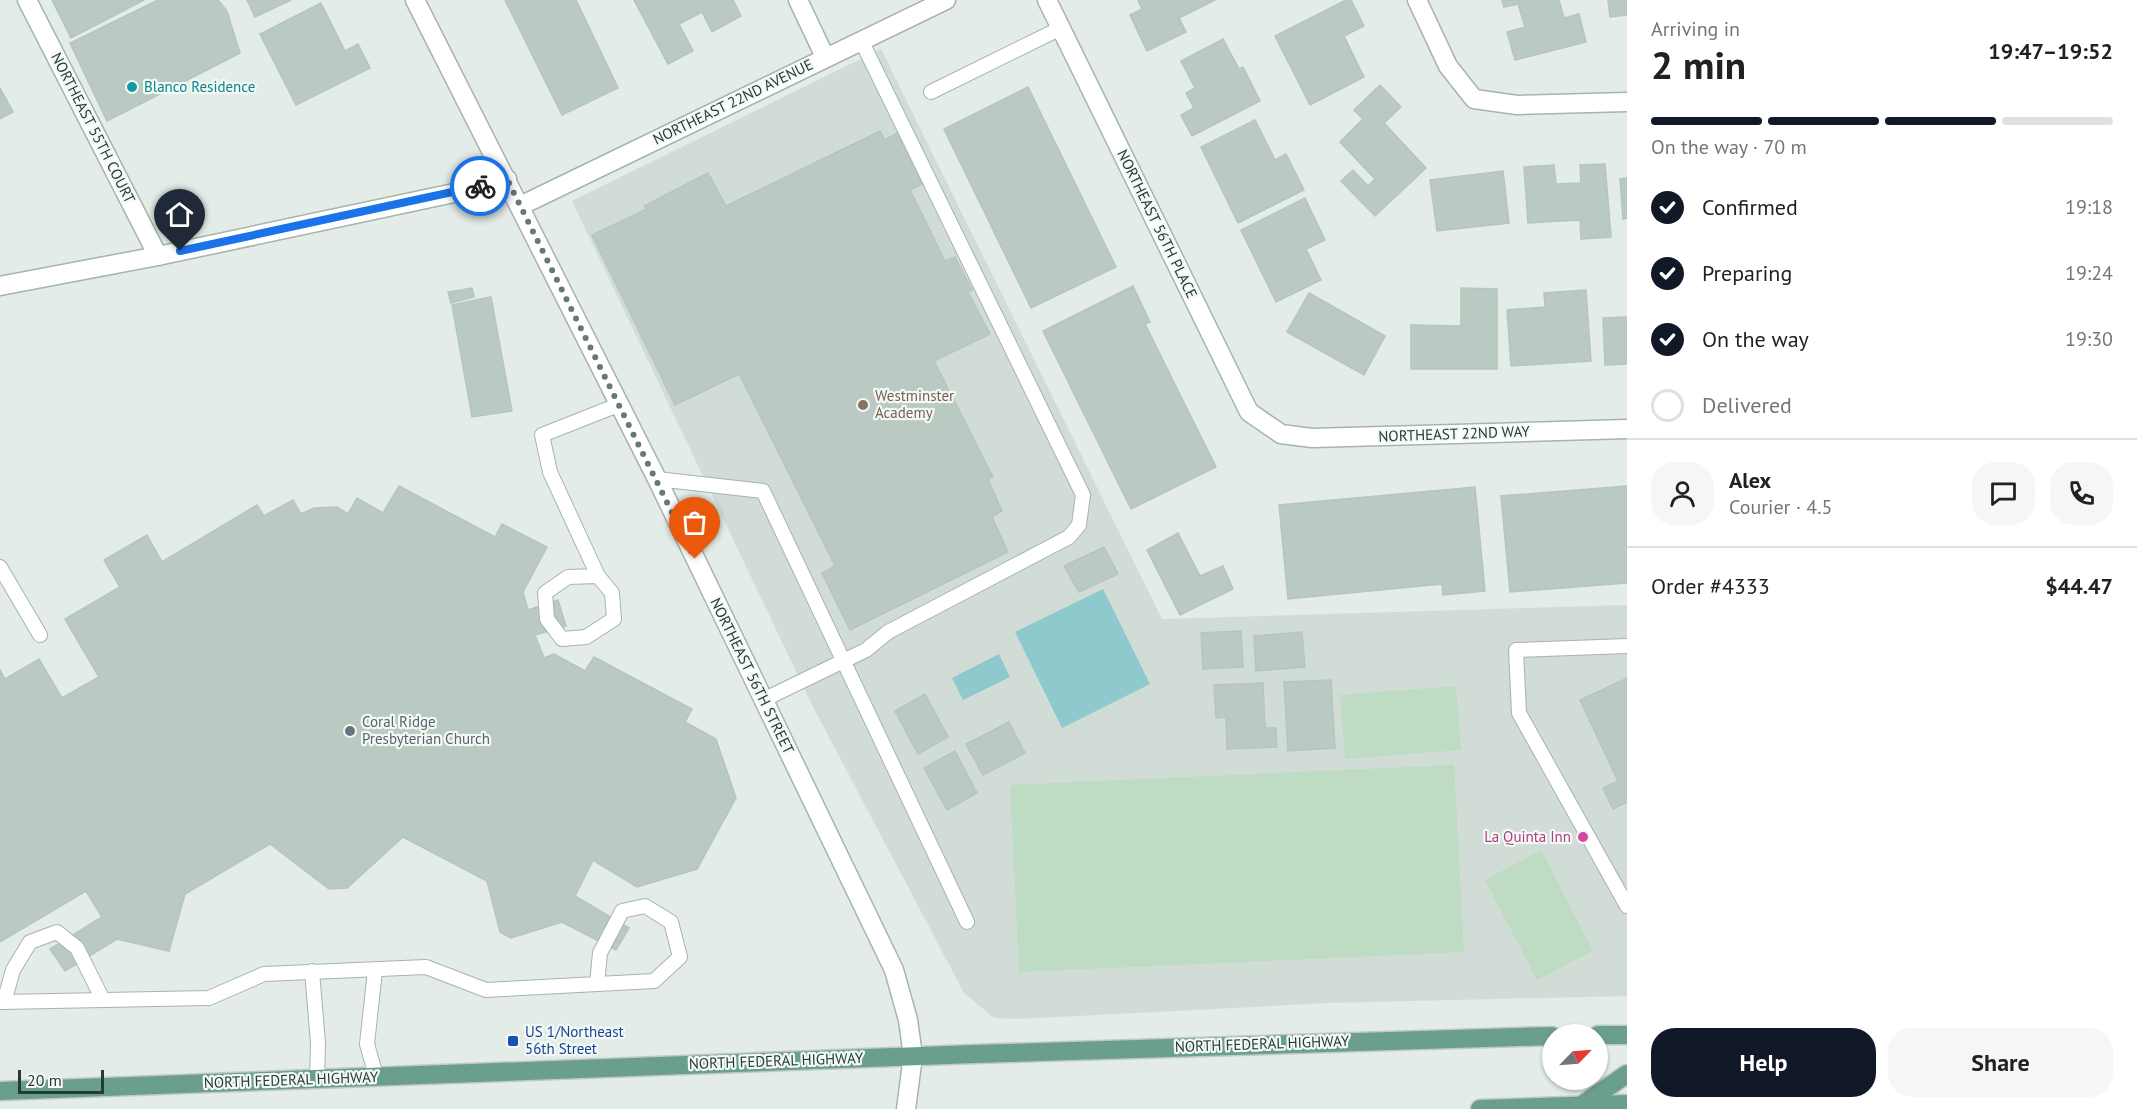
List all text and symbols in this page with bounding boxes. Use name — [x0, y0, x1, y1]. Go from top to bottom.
text: Arriving in — [1651, 16, 1740, 42]
text: 19:47–19:52 — [1988, 37, 2113, 65]
text: 2 min — [1651, 39, 1746, 90]
street label: NORTHEAST 55TH COURT — [47, 49, 140, 207]
street label: NORTHEAST 22ND AVENUE — [650, 55, 816, 149]
place label: Blanco Residence — [144, 77, 255, 96]
marker: Blanco Residence — [125, 80, 139, 94]
text: On the way · 70 m — [1651, 134, 1807, 160]
street label: NORTHEAST 56TH PLACE — [1113, 146, 1202, 301]
courier — [450, 156, 510, 216]
icon: bike — [464, 170, 497, 203]
pin — [154, 189, 205, 251]
icon: check — [1651, 191, 1684, 224]
text: Confirmed — [1702, 193, 1798, 221]
text: 19:18 — [2065, 194, 2113, 220]
icon: home — [163, 198, 196, 231]
icon: check — [1651, 257, 1684, 290]
text: Preparing — [1702, 259, 1792, 287]
text: 19:24 — [2065, 260, 2113, 286]
icon: check — [1651, 323, 1684, 356]
text: On the way — [1702, 325, 1809, 353]
text: 19:30 — [2065, 326, 2113, 352]
place label: Westminster Academy — [875, 386, 954, 422]
text: Delivered — [1702, 391, 1792, 419]
marker: Westminster Academy — [856, 398, 870, 412]
street label: NORTHEAST 22ND WAY — [1378, 421, 1531, 446]
button: person — [1651, 462, 1714, 525]
button: chat — [1972, 462, 2035, 525]
button: phone — [2050, 462, 2113, 525]
text: Alex — [1729, 466, 1771, 494]
text: Courier · 4.5 — [1729, 494, 1832, 520]
pin — [669, 497, 720, 559]
icon: bag — [678, 506, 711, 539]
text: Order #4333 — [1651, 572, 1770, 600]
text: $44.47 — [2045, 572, 2113, 600]
street label: NORTHEAST 56TH STREET — [706, 594, 799, 758]
place label: Coral Ridge Presbyterian Church — [362, 712, 490, 748]
marker: Coral Ridge Presbyterian Church — [343, 724, 357, 738]
place label: La Quinta Inn — [1484, 827, 1571, 846]
marker: La Quinta Inn — [1576, 830, 1590, 844]
place label: US 1/Northeast 56th Street — [525, 1022, 624, 1058]
north arrow — [1542, 1024, 1608, 1090]
map controls — [1542, 1024, 1608, 1090]
button: Help — [1651, 1028, 1876, 1097]
button: Share — [1888, 1028, 2113, 1097]
street label: NORTH FEDERAL HIGHWAY — [1174, 1031, 1350, 1056]
marker: US 1/Northeast 56th Street — [506, 1034, 520, 1048]
street label: NORTH FEDERAL HIGHWAY — [688, 1048, 864, 1073]
scale bar — [18, 1067, 104, 1094]
street label: NORTH FEDERAL HIGHWAY — [203, 1067, 379, 1092]
text: 20 m — [27, 1070, 62, 1090]

